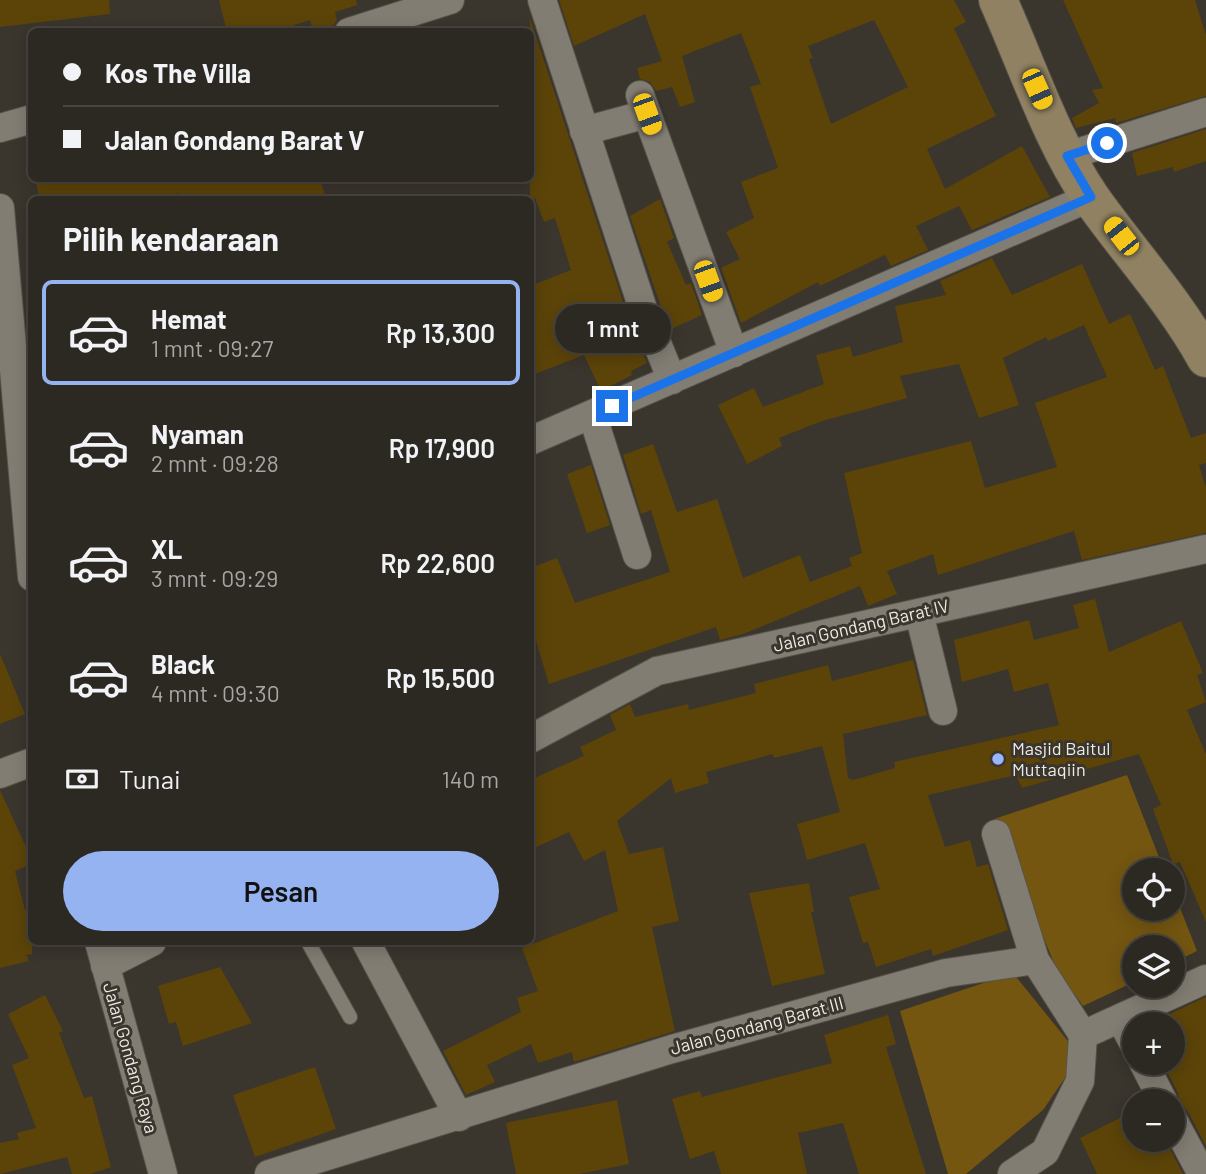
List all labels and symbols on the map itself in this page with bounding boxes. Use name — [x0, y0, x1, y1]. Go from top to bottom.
car — [1019, 66, 1056, 112]
car — [630, 91, 665, 137]
route start — [1091, 127, 1123, 159]
car — [1100, 213, 1143, 259]
car — [691, 258, 726, 304]
callout: 1 mnt — [554, 304, 670, 354]
route end — [596, 390, 628, 422]
street label: Jalan Gondang Barat IV — [771, 594, 951, 656]
place label: Masjid Baitul Muttaqiin — [1012, 737, 1110, 780]
marker: Masjid Baitul Muttaqiin — [990, 751, 1006, 767]
street label: Jalan Gondang Raya — [99, 980, 163, 1136]
street label: Jalan Gondang Barat III — [668, 991, 846, 1059]

